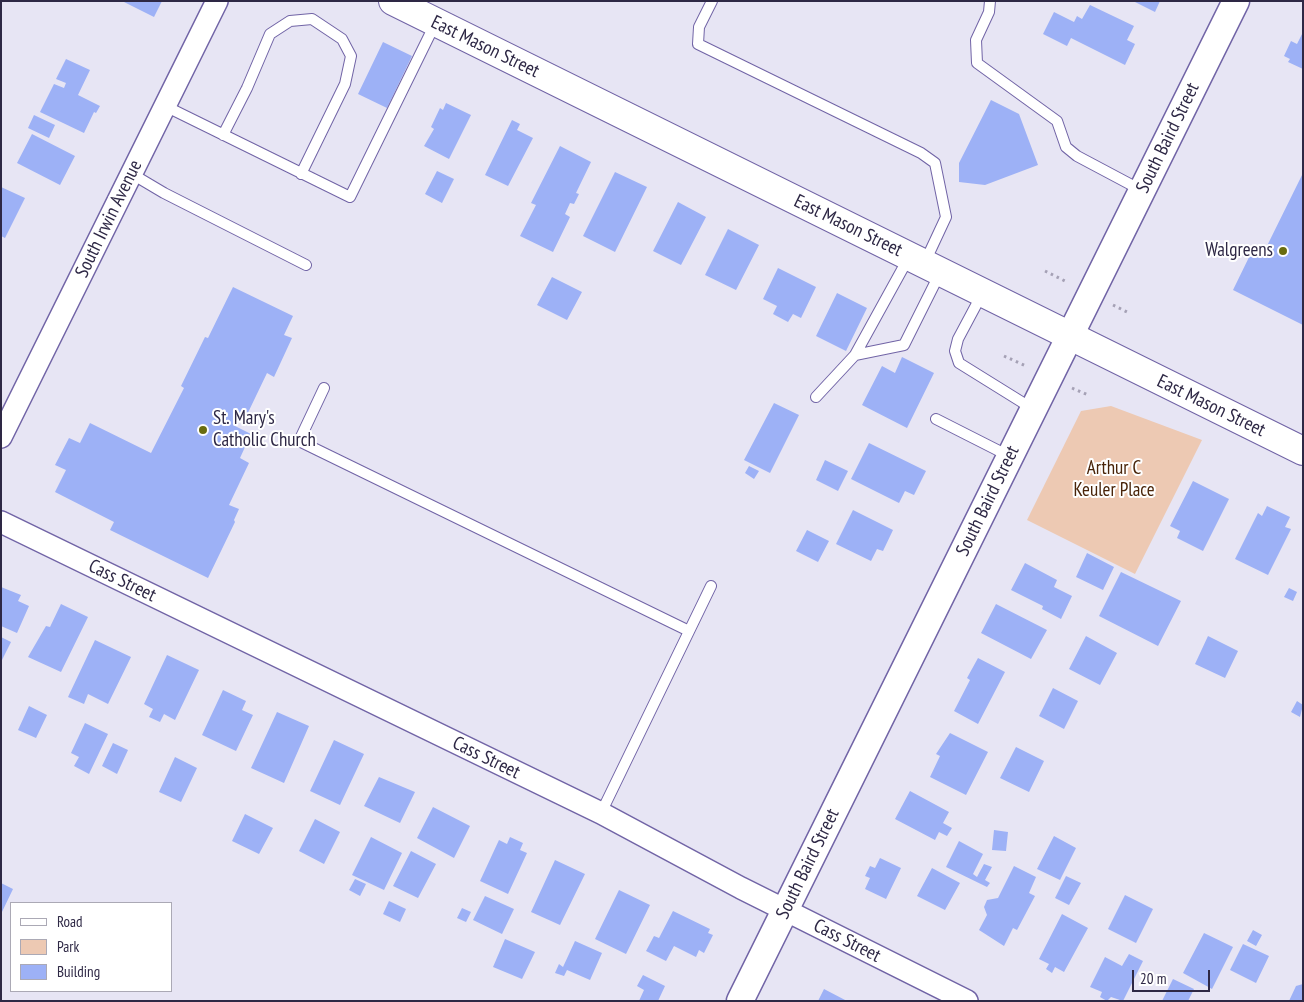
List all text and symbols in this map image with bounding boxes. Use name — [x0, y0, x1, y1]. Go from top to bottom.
street label: East Mason Street — [427, 11, 543, 83]
street label: South Baird Street — [1132, 79, 1204, 197]
street label: South Irwin Avenue — [71, 157, 147, 281]
street label: East Mason Street — [790, 190, 906, 262]
place label: Walgreens — [1205, 240, 1273, 262]
marker: Walgreens — [1277, 245, 1289, 257]
street label: East Mason Street — [1153, 370, 1269, 442]
place label: St. Mary's Catholic Church — [213, 408, 316, 452]
marker: St. Mary's Catholic Church — [197, 424, 209, 436]
street label: South Baird Street — [952, 442, 1024, 560]
park label: Arthur C Keuler Place — [1073, 458, 1155, 502]
street label: Cass Street — [85, 555, 159, 607]
street label: Cass Street — [449, 732, 523, 784]
street label: South Baird Street — [772, 805, 844, 923]
legend — [10, 902, 172, 992]
text: Road — [57, 912, 83, 931]
street label: Cass Street — [810, 914, 884, 968]
text: Park — [57, 937, 79, 956]
scale bar — [1134, 960, 1212, 992]
text: Building — [57, 962, 100, 981]
text: 20 m — [1140, 969, 1166, 988]

